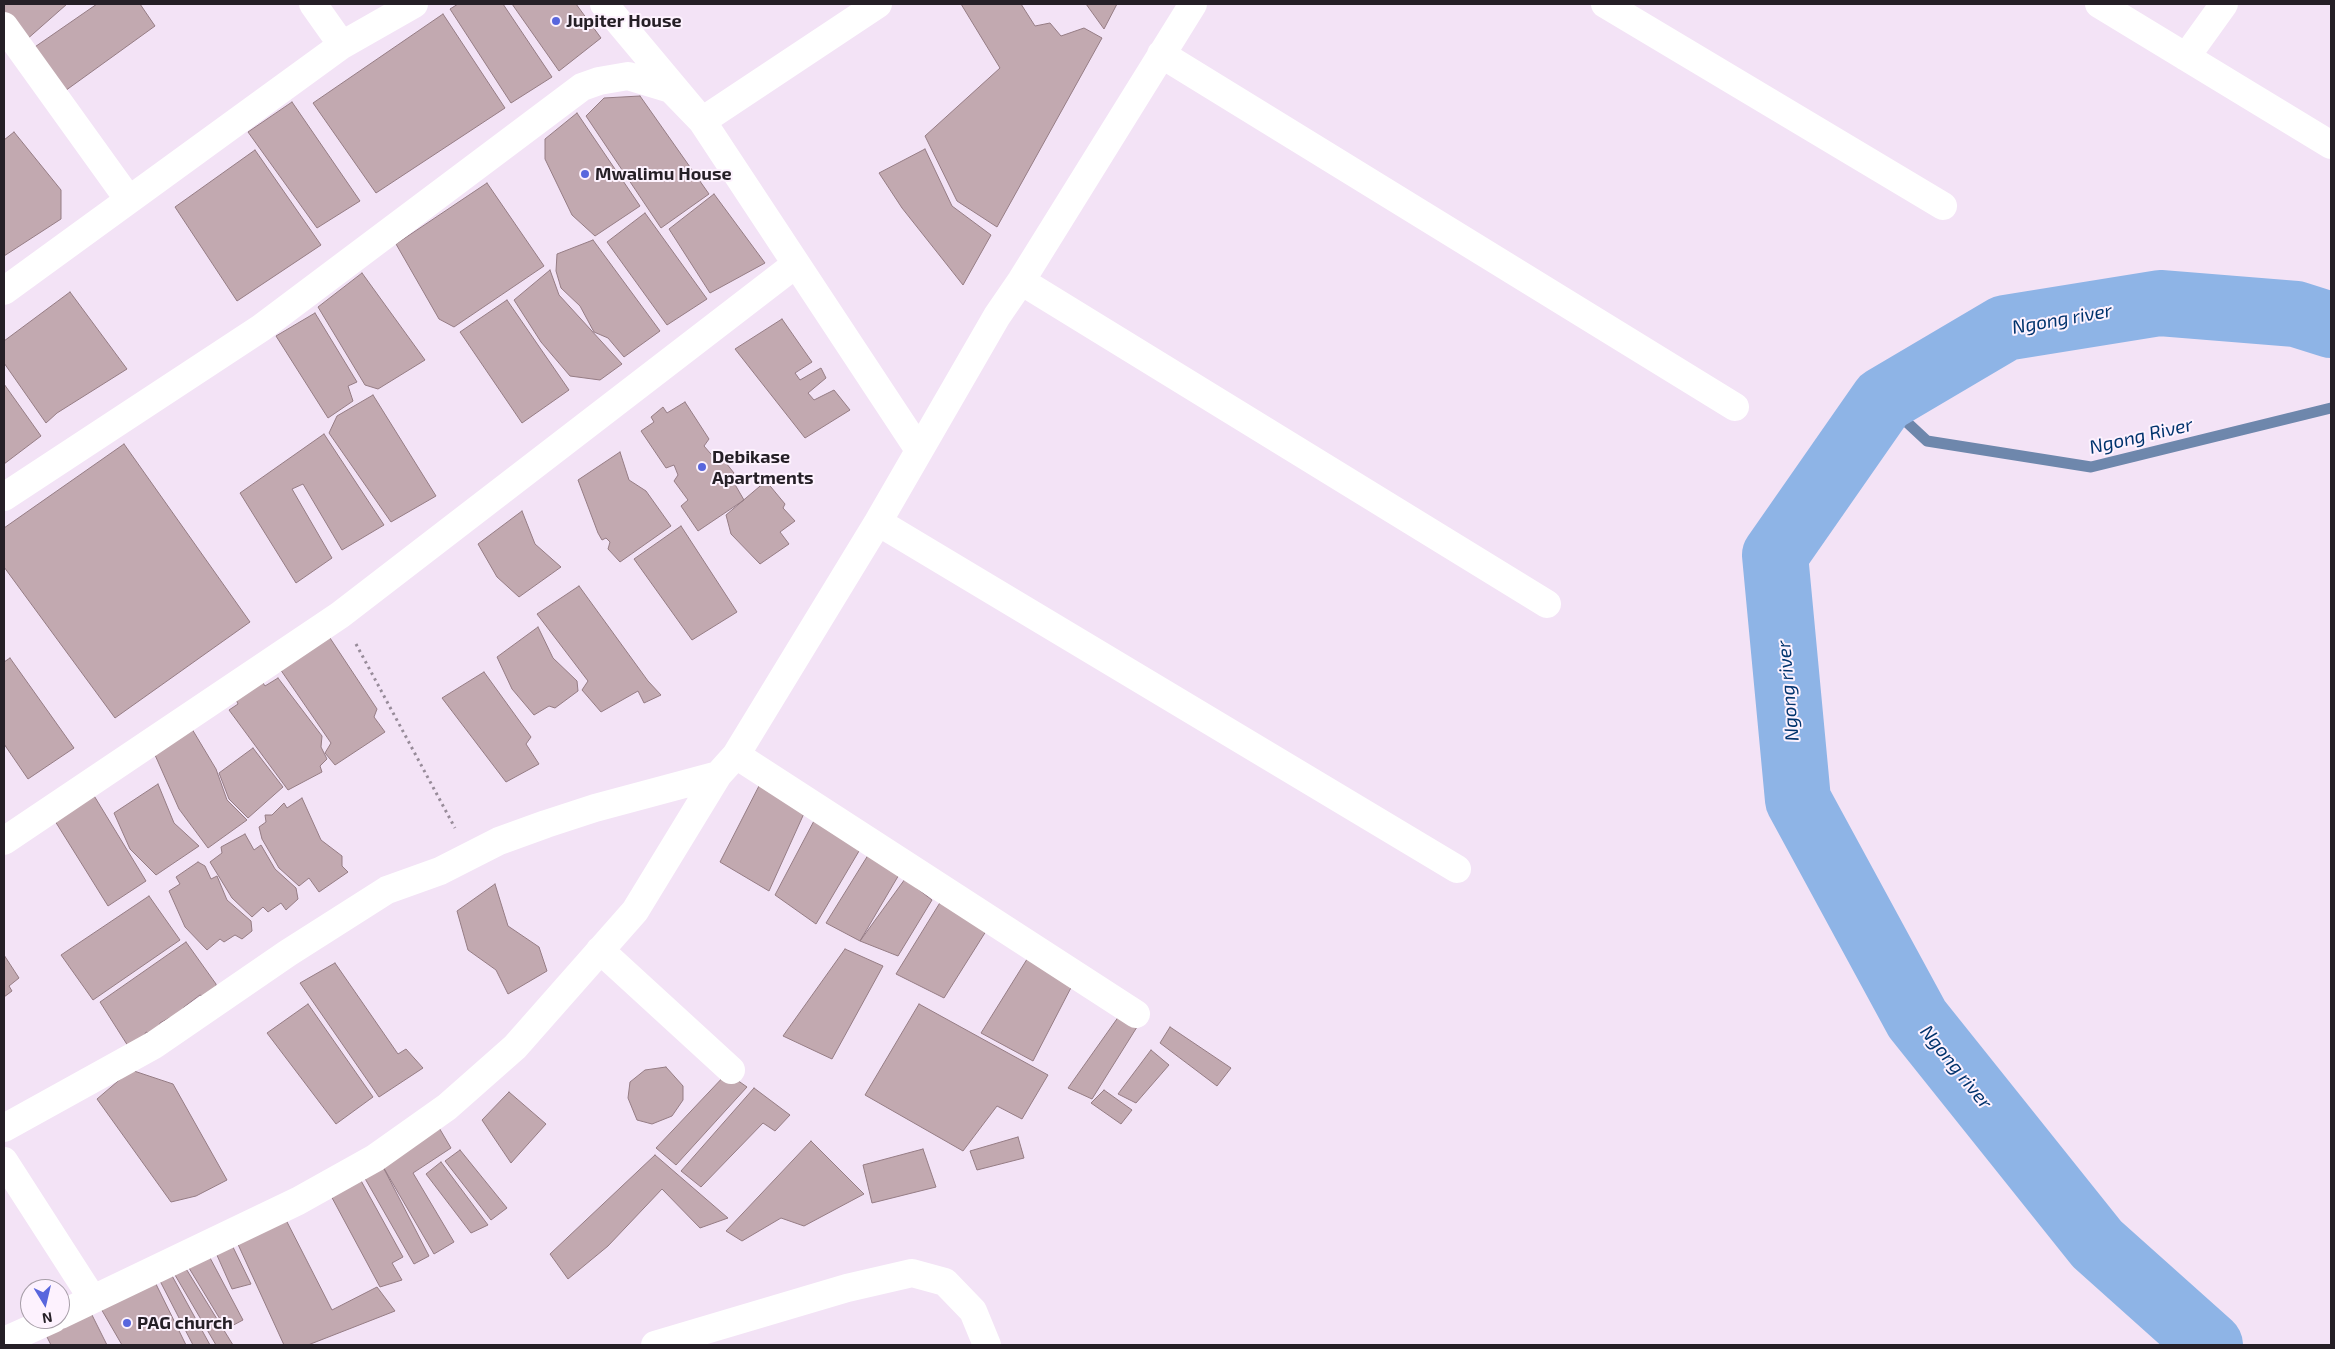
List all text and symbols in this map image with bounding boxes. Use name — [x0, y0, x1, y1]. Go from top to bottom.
place label: Jupiter House — [566, 10, 682, 32]
marker: Jupiter House — [550, 15, 562, 27]
place label: Mwalimu House — [595, 163, 732, 185]
marker: Mwalimu House — [579, 168, 591, 180]
water label: Ngong river — [2010, 299, 2114, 339]
water label: Ngong River — [2087, 413, 2195, 459]
place label: Debikase Apartments — [712, 446, 814, 488]
marker: Debikase Apartments — [696, 461, 708, 473]
water label: Ngong river — [1772, 640, 1804, 742]
water label: Ngong river — [1915, 1020, 1997, 1114]
north arrow — [20, 1279, 70, 1329]
text: N — [41, 1309, 54, 1328]
place label: PAG church — [137, 1312, 233, 1334]
marker: PAG church — [121, 1317, 133, 1329]

